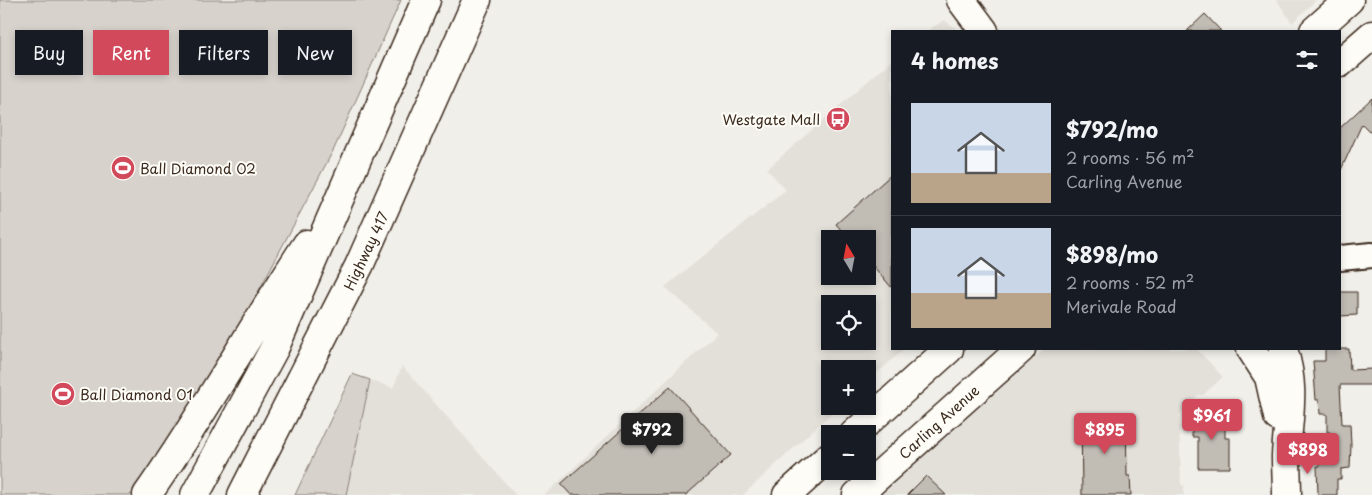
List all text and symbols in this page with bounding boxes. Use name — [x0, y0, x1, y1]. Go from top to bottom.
chip: Buy — [15, 30, 83, 75]
chip: Rent — [93, 30, 169, 75]
chip: Filters — [179, 30, 268, 75]
chip: New — [278, 30, 352, 75]
text: 4 homes — [911, 44, 998, 76]
icon: filters — [1293, 46, 1321, 74]
bus stop icon: Westgate Mall — [825, 106, 851, 132]
place label: Westgate Mall — [722, 109, 820, 130]
text: $792/mo — [1066, 113, 1158, 145]
icon: home — [951, 123, 1011, 183]
text: 2 rooms · 56 m² — [1066, 145, 1195, 169]
sports icon: Ball Diamond 02 — [110, 155, 136, 181]
place label: Ball Diamond 02 — [140, 158, 256, 179]
text: Carling Avenue — [1066, 169, 1182, 193]
street label: Highway 417 — [339, 208, 394, 294]
north arrow — [821, 230, 876, 285]
map controls — [821, 230, 876, 480]
text: $898/mo — [1066, 238, 1158, 270]
icon: home — [951, 248, 1011, 308]
text: 2 rooms · 52 m² — [1066, 270, 1194, 294]
text: Merivale Road — [1066, 294, 1176, 318]
button: locate — [821, 295, 876, 350]
button: + — [821, 360, 876, 415]
street label: Carling Avenue — [894, 380, 984, 464]
sports icon: Ball Diamond 01 — [50, 381, 76, 407]
place label: Ball Diamond 01 — [80, 384, 193, 405]
pin: $961 — [1182, 398, 1242, 441]
text: $961 — [1193, 403, 1231, 427]
pin: $792 — [622, 412, 682, 455]
pin: $895 — [1075, 412, 1135, 455]
text: $792 — [632, 417, 672, 441]
text: $895 — [1085, 417, 1125, 441]
button: − — [821, 425, 876, 480]
pin: $898 — [1278, 432, 1338, 475]
text: $898 — [1288, 437, 1328, 461]

